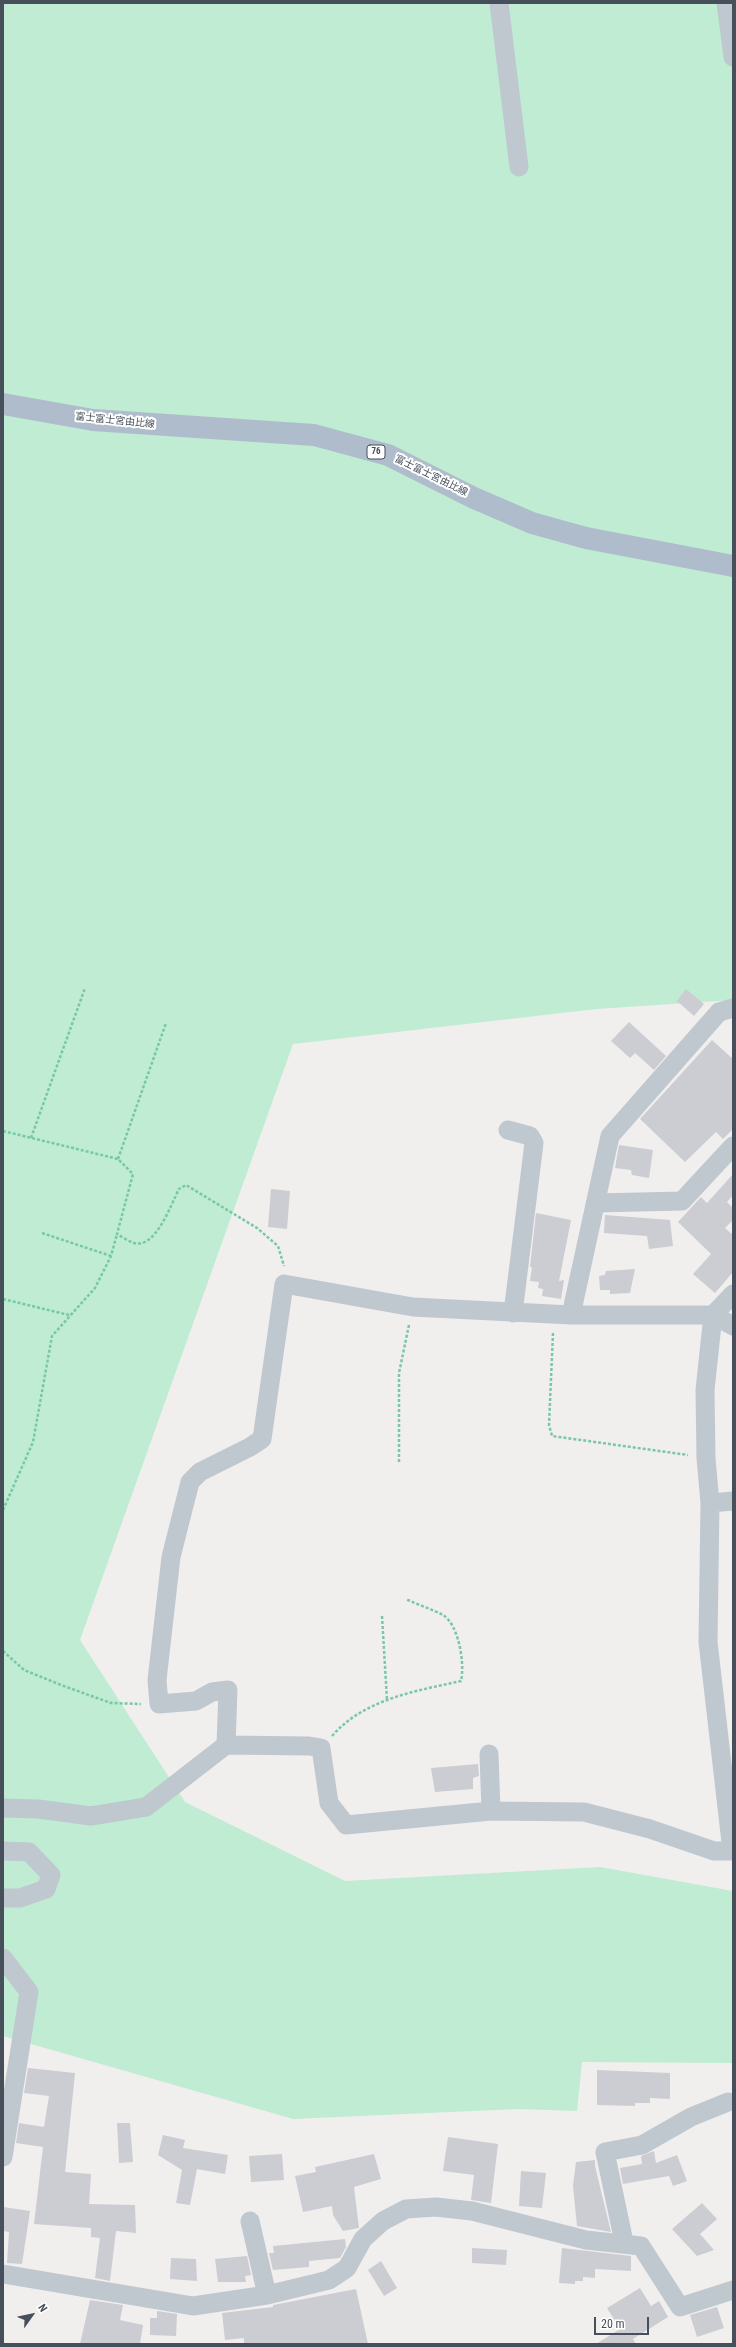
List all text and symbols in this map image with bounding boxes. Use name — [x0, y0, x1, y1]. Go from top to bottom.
street label: 富士富士宮由比線 — [75, 411, 155, 431]
road number: 76 — [367, 445, 385, 459]
street label: 富士富士宮由比線 — [392, 453, 470, 499]
north arrow — [12, 2295, 52, 2335]
text: N — [35, 2302, 50, 2315]
scale bar — [596, 2309, 651, 2335]
text: 20 m — [601, 2317, 625, 2331]

